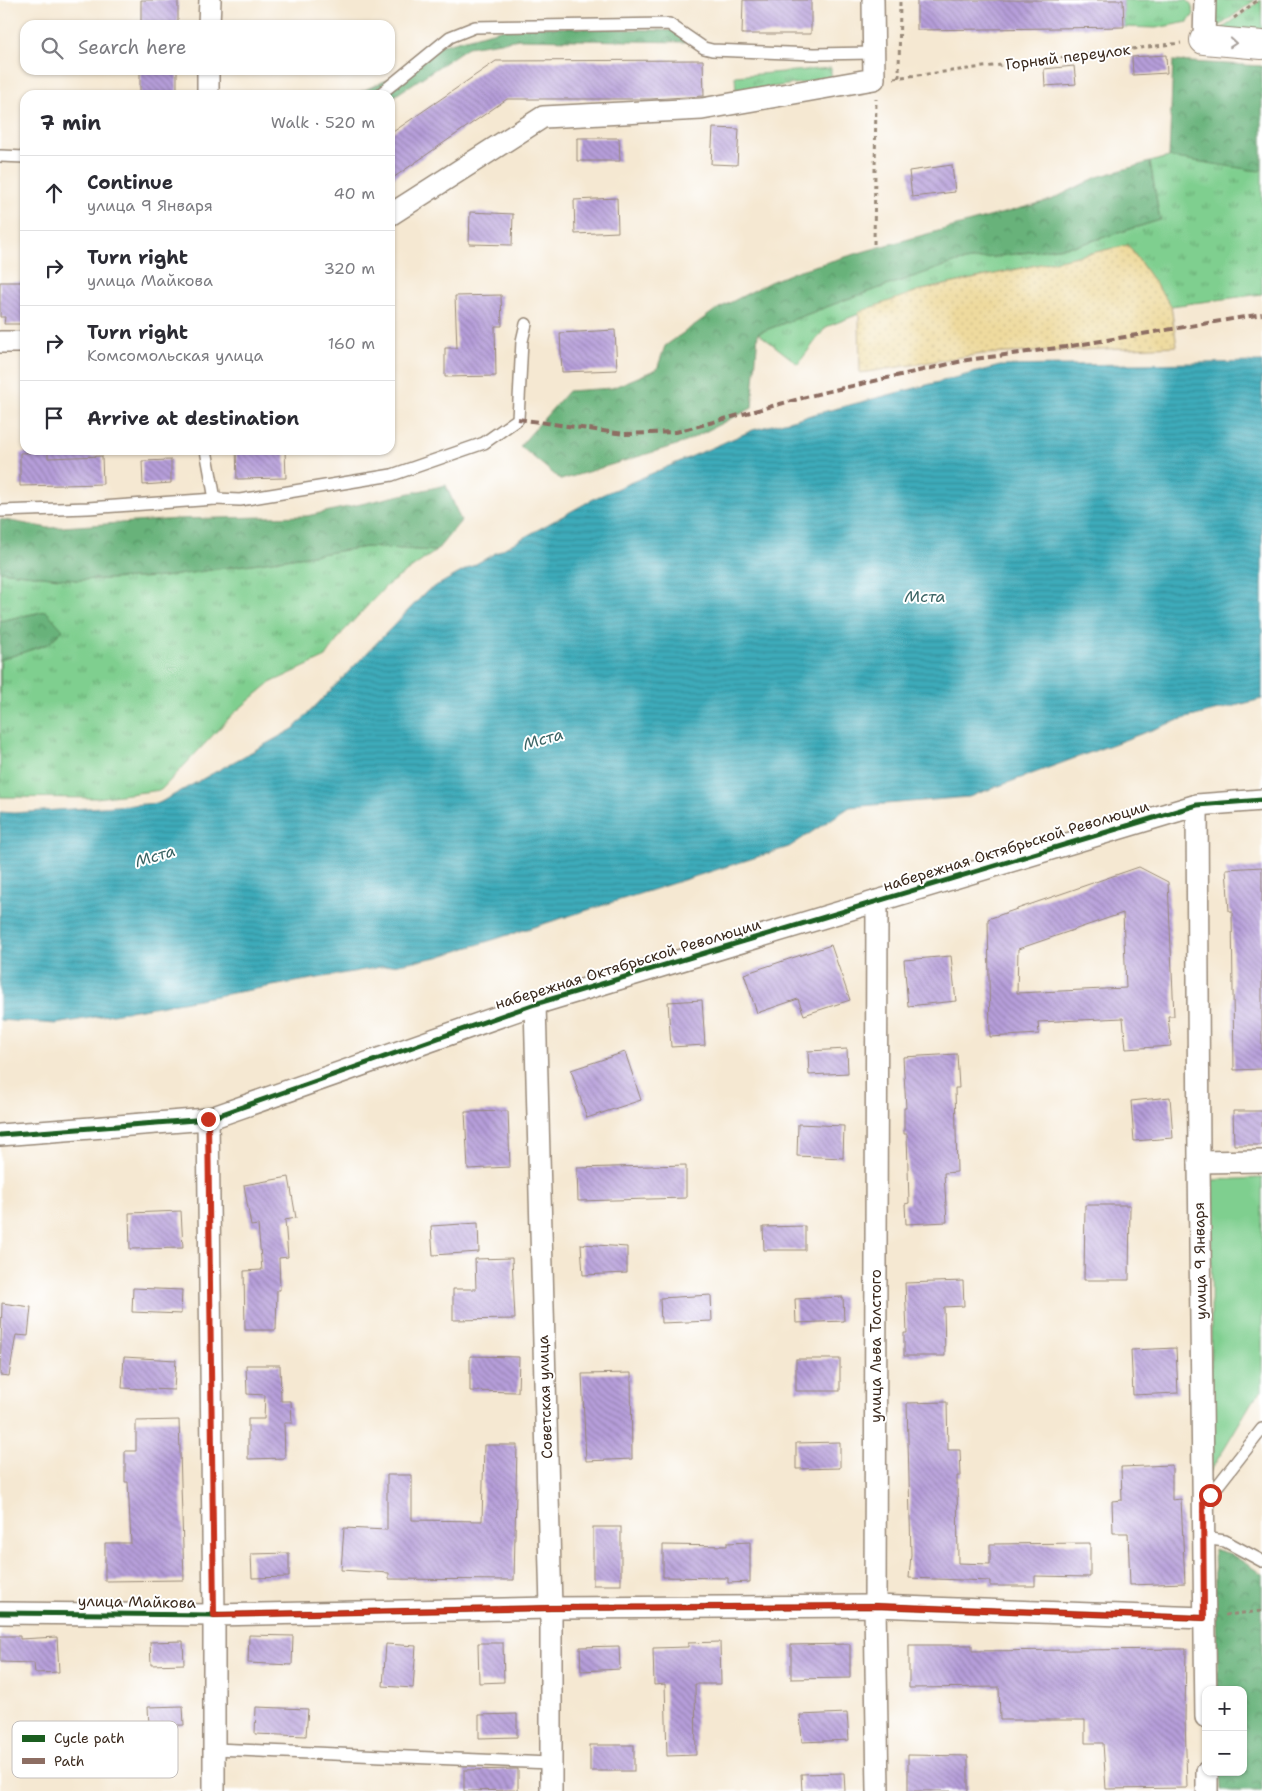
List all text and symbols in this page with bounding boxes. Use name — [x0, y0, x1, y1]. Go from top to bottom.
search box — [20, 20, 395, 75]
icon: search — [38, 34, 66, 62]
text: Search here — [78, 35, 187, 60]
one-way arrow — [1229, 37, 1237, 48]
street label: Горный переулок — [1004, 39, 1132, 75]
text: 7 min — [40, 109, 101, 137]
text: Walk · 520 m — [271, 112, 375, 133]
text: Continue — [87, 170, 173, 195]
icon: ahead — [40, 179, 68, 207]
text: 40 m — [333, 183, 375, 204]
text: улица 9 Января — [87, 195, 213, 216]
text: Turn right — [87, 245, 188, 270]
icon: right — [40, 254, 68, 282]
text: 320 m — [324, 258, 375, 279]
text: улица Майкова — [87, 270, 213, 291]
text: Turn right — [87, 320, 188, 345]
icon: right — [40, 329, 68, 357]
text: 160 m — [328, 333, 375, 354]
text: Комсомольская улица — [87, 345, 263, 366]
icon: arrive — [40, 404, 68, 432]
text: Arrive at destination — [87, 406, 299, 431]
water label: Мста — [905, 586, 946, 607]
water label: Мста — [520, 723, 566, 755]
street label: набережная Октябрьской Революции — [881, 796, 1151, 896]
water label: Мста — [132, 840, 178, 872]
street label: набережная Октябрьской Революции — [493, 914, 763, 1014]
route end — [197, 1108, 220, 1131]
street label: улица 9 Января — [1189, 1202, 1211, 1320]
street label: улица Льва Толстого — [866, 1269, 886, 1423]
street label: Советская улица — [533, 1334, 557, 1459]
route start — [1199, 1484, 1222, 1507]
street label: улица Майкова — [78, 1591, 197, 1613]
map controls — [1202, 1686, 1247, 1776]
button: + — [1202, 1686, 1247, 1731]
legend — [12, 1721, 178, 1778]
text: Cycle path — [54, 1729, 125, 1747]
button: − — [1202, 1731, 1247, 1776]
text: Path — [54, 1752, 85, 1770]

